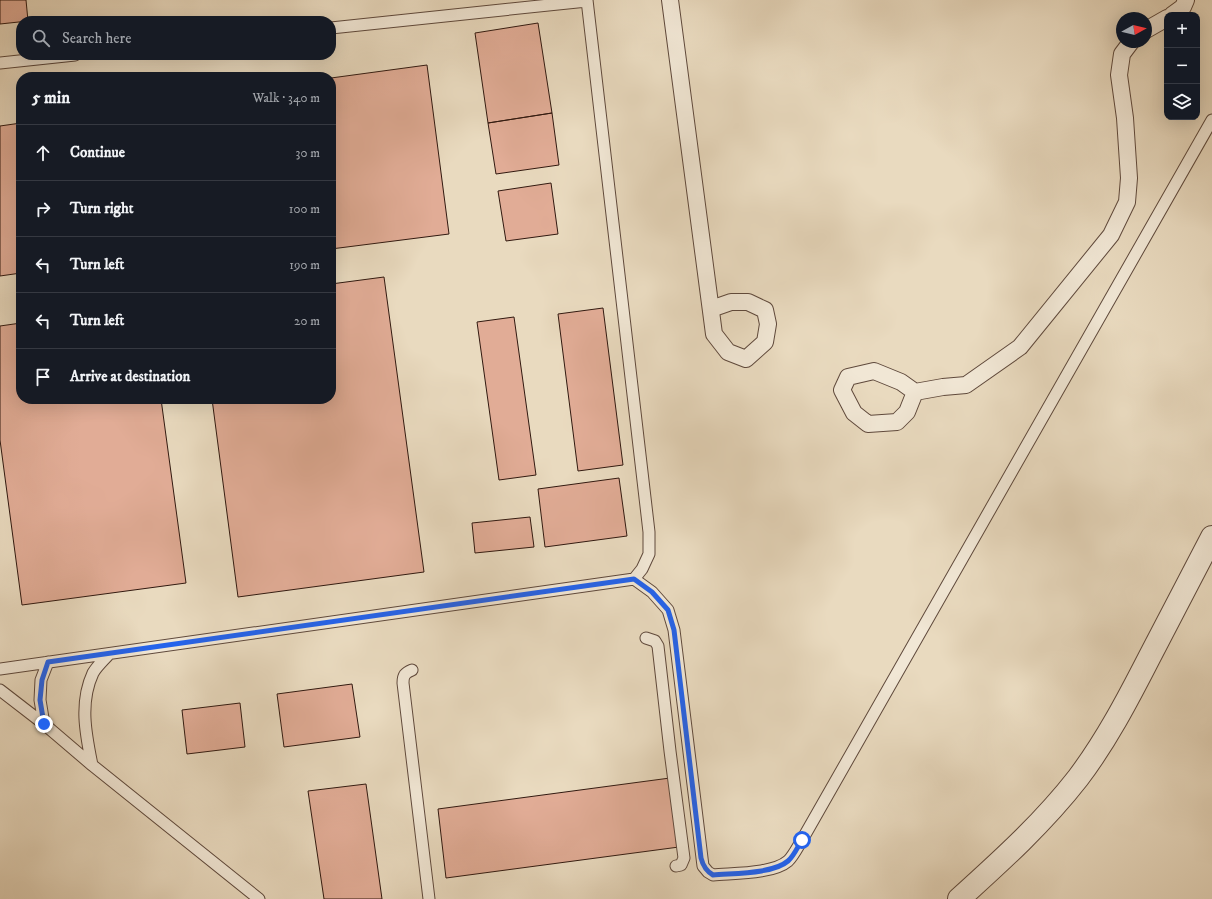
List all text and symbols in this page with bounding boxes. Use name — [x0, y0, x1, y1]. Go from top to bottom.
north arrow — [1116, 12, 1152, 48]
map controls — [1164, 12, 1200, 120]
button: + — [1164, 12, 1200, 48]
search box — [16, 16, 336, 60]
icon: search — [30, 27, 52, 49]
text: Search here — [62, 29, 131, 48]
button: − — [1164, 48, 1200, 84]
button: layers — [1164, 84, 1200, 120]
text: 5 min — [32, 87, 70, 109]
text: Walk · 340 m — [252, 90, 320, 106]
icon: ahead — [32, 142, 54, 164]
text: Continue — [70, 143, 125, 162]
text: 30 m — [296, 145, 320, 161]
icon: right — [32, 198, 54, 220]
text: Turn right — [70, 199, 133, 218]
text: 100 m — [289, 201, 320, 217]
icon: left — [32, 254, 54, 276]
text: Turn left — [70, 255, 124, 274]
text: 190 m — [289, 257, 320, 273]
icon: left — [32, 310, 54, 332]
text: Turn left — [70, 311, 124, 330]
text: 20 m — [294, 313, 320, 329]
icon: arrive — [32, 366, 54, 388]
text: Arrive at destination — [70, 367, 190, 386]
route end — [35, 715, 53, 733]
route start — [793, 831, 811, 849]

